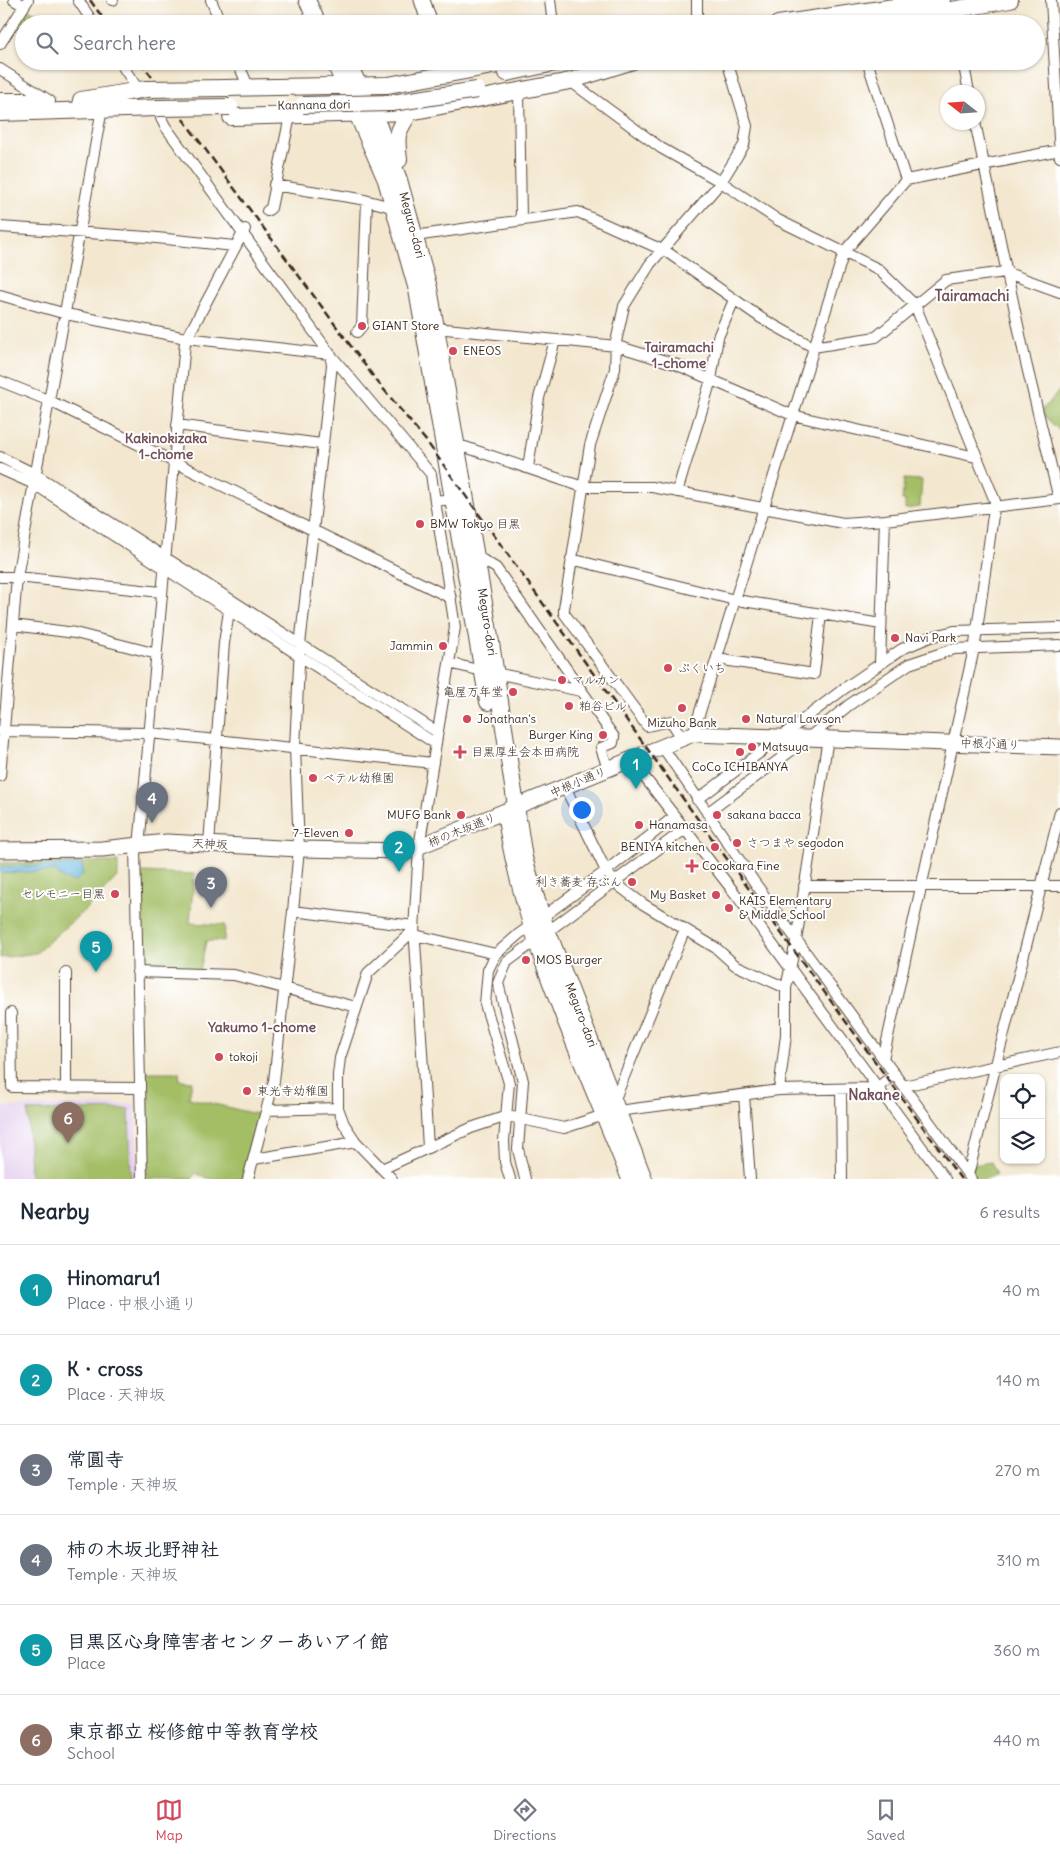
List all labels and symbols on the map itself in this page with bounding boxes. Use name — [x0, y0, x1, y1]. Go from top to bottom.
north arrow — [940, 85, 985, 130]
street label: Kannana dori — [277, 96, 351, 113]
street label: Meguro-dori — [396, 190, 429, 260]
district label: Tairamachi — [935, 286, 1009, 305]
place label: GIANT Store — [372, 318, 439, 333]
marker: GIANT Store — [356, 320, 368, 332]
district label: Tairamachi 1-chome — [644, 338, 714, 372]
place label: ENEOS — [463, 343, 502, 358]
marker: ENEOS — [447, 345, 459, 357]
district label: Kakinokizaka 1-chome — [125, 429, 207, 463]
place label: BMW Tokyo 目黒 — [430, 516, 520, 531]
marker: BMW Tokyo 目黒 — [414, 518, 426, 530]
street label: Meguro-dori — [475, 587, 500, 657]
place label: Navi Park — [905, 630, 956, 645]
marker: Navi Park — [889, 632, 901, 644]
place label: Jammin — [389, 638, 433, 653]
marker: Jammin — [437, 640, 449, 652]
place label: ぷくいち — [678, 660, 726, 675]
marker: ぷくいち — [662, 662, 674, 674]
place label: マルカン — [572, 672, 620, 687]
marker: マルカン — [556, 674, 568, 686]
place label: 亀屋万年堂 — [443, 684, 503, 699]
marker: 亀屋万年堂 — [507, 686, 519, 698]
place label: 粕谷ビル — [579, 698, 627, 713]
marker: 粕谷ビル — [563, 700, 575, 712]
marker: Mizuho Bank — [676, 702, 688, 714]
place label: Jonathan's — [477, 711, 536, 726]
place label: Natural Lawson — [756, 711, 841, 726]
marker: Jonathan's — [461, 713, 473, 725]
marker: Natural Lawson — [740, 713, 752, 725]
place label: Mizuho Bank — [647, 715, 717, 730]
place label: Burger King — [529, 727, 593, 742]
marker: Burger King — [597, 729, 609, 741]
street label: 中根小通り — [960, 735, 1020, 752]
place label: Matsuya — [762, 739, 809, 754]
marker: Matsuya — [746, 741, 758, 753]
place label: 目黒厚生会本田病院 — [471, 744, 579, 759]
marker: 目黒厚生会本田病院 — [453, 745, 467, 759]
marker: CoCo ICHIBANYA — [734, 746, 746, 758]
pin: 1 — [620, 748, 652, 789]
place label: CoCo ICHIBANYA — [692, 759, 788, 774]
street label: 中根小通り — [547, 763, 608, 800]
place label: ベテル幼稚園 — [323, 770, 395, 785]
marker: ベテル幼稚園 — [307, 772, 319, 784]
pin: 4 — [136, 782, 168, 823]
your location — [569, 797, 595, 823]
place label: MUFG Bank — [387, 807, 451, 822]
place label: sakana bacca — [727, 807, 801, 822]
street label: 柿の木坂通り — [426, 809, 498, 850]
marker: MUFG Bank — [455, 809, 467, 821]
marker: sakana bacca — [711, 809, 723, 821]
place label: Hanamasa — [649, 817, 708, 832]
marker: Hanamasa — [633, 819, 645, 831]
place label: 7-Eleven — [293, 825, 339, 840]
marker: 7-Eleven — [343, 827, 355, 839]
pin: 2 — [383, 831, 415, 872]
street label: 天神坂 — [192, 835, 228, 852]
place label: さつまや segodon — [747, 835, 844, 850]
marker: さつまや segodon — [731, 837, 743, 849]
place label: BENIYA kitchen — [621, 839, 705, 854]
marker: BENIYA kitchen — [709, 841, 721, 853]
place label: Cocokara Fine — [702, 858, 780, 873]
marker: Cocokara Fine — [686, 860, 698, 872]
pin: 3 — [195, 867, 227, 908]
place label: 利き蕎麦 存ぶん — [535, 874, 622, 889]
marker: 利き蕎麦 存ぶん — [626, 876, 638, 888]
place label: セレモニー目黒 — [21, 886, 105, 901]
place label: My Basket — [650, 887, 706, 902]
marker: セレモニー目黒 — [109, 888, 121, 900]
marker: My Basket — [710, 889, 722, 901]
place label: KAIS Elementary & Middle School — [739, 893, 832, 922]
marker: KAIS Elementary & Middle School — [723, 902, 735, 914]
pin: 5 — [80, 931, 112, 972]
place label: MOS Burger — [536, 952, 602, 967]
marker: MOS Burger — [520, 954, 532, 966]
street label: Meguro-dori — [562, 980, 601, 1049]
district label: Yakumo 1-chome — [207, 1018, 316, 1036]
place label: tokoji — [229, 1049, 258, 1064]
marker: tokoji — [213, 1051, 225, 1063]
place label: 東光寺幼稚園 — [257, 1083, 329, 1098]
marker: 東光寺幼稚園 — [241, 1085, 253, 1097]
district label: Nakane — [848, 1085, 900, 1104]
pin: 6 — [52, 1102, 84, 1143]

